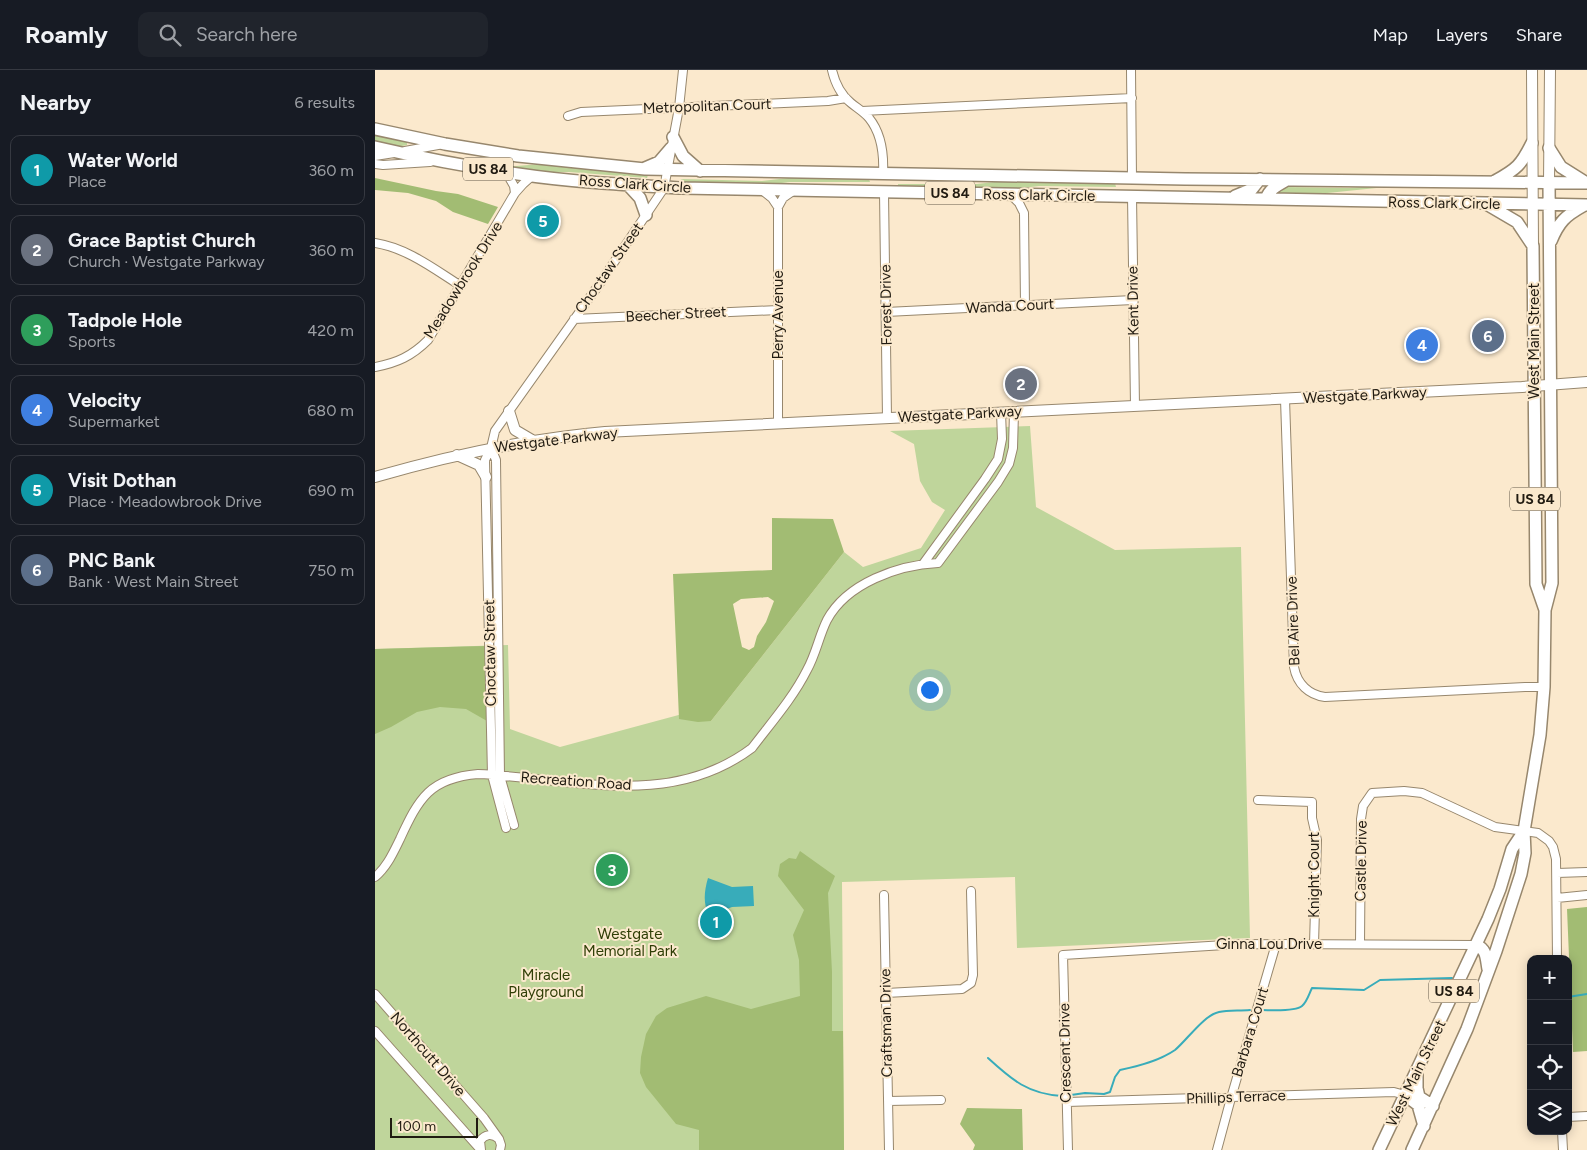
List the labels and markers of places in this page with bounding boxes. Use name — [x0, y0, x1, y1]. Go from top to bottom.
pin: 5 — [527, 202, 559, 240]
pin: 6 — [1472, 317, 1504, 355]
pin: 4 — [1406, 326, 1438, 364]
pin: 2 — [1005, 365, 1037, 403]
pin: 3 — [596, 851, 628, 889]
pin: 1 — [700, 903, 732, 941]

